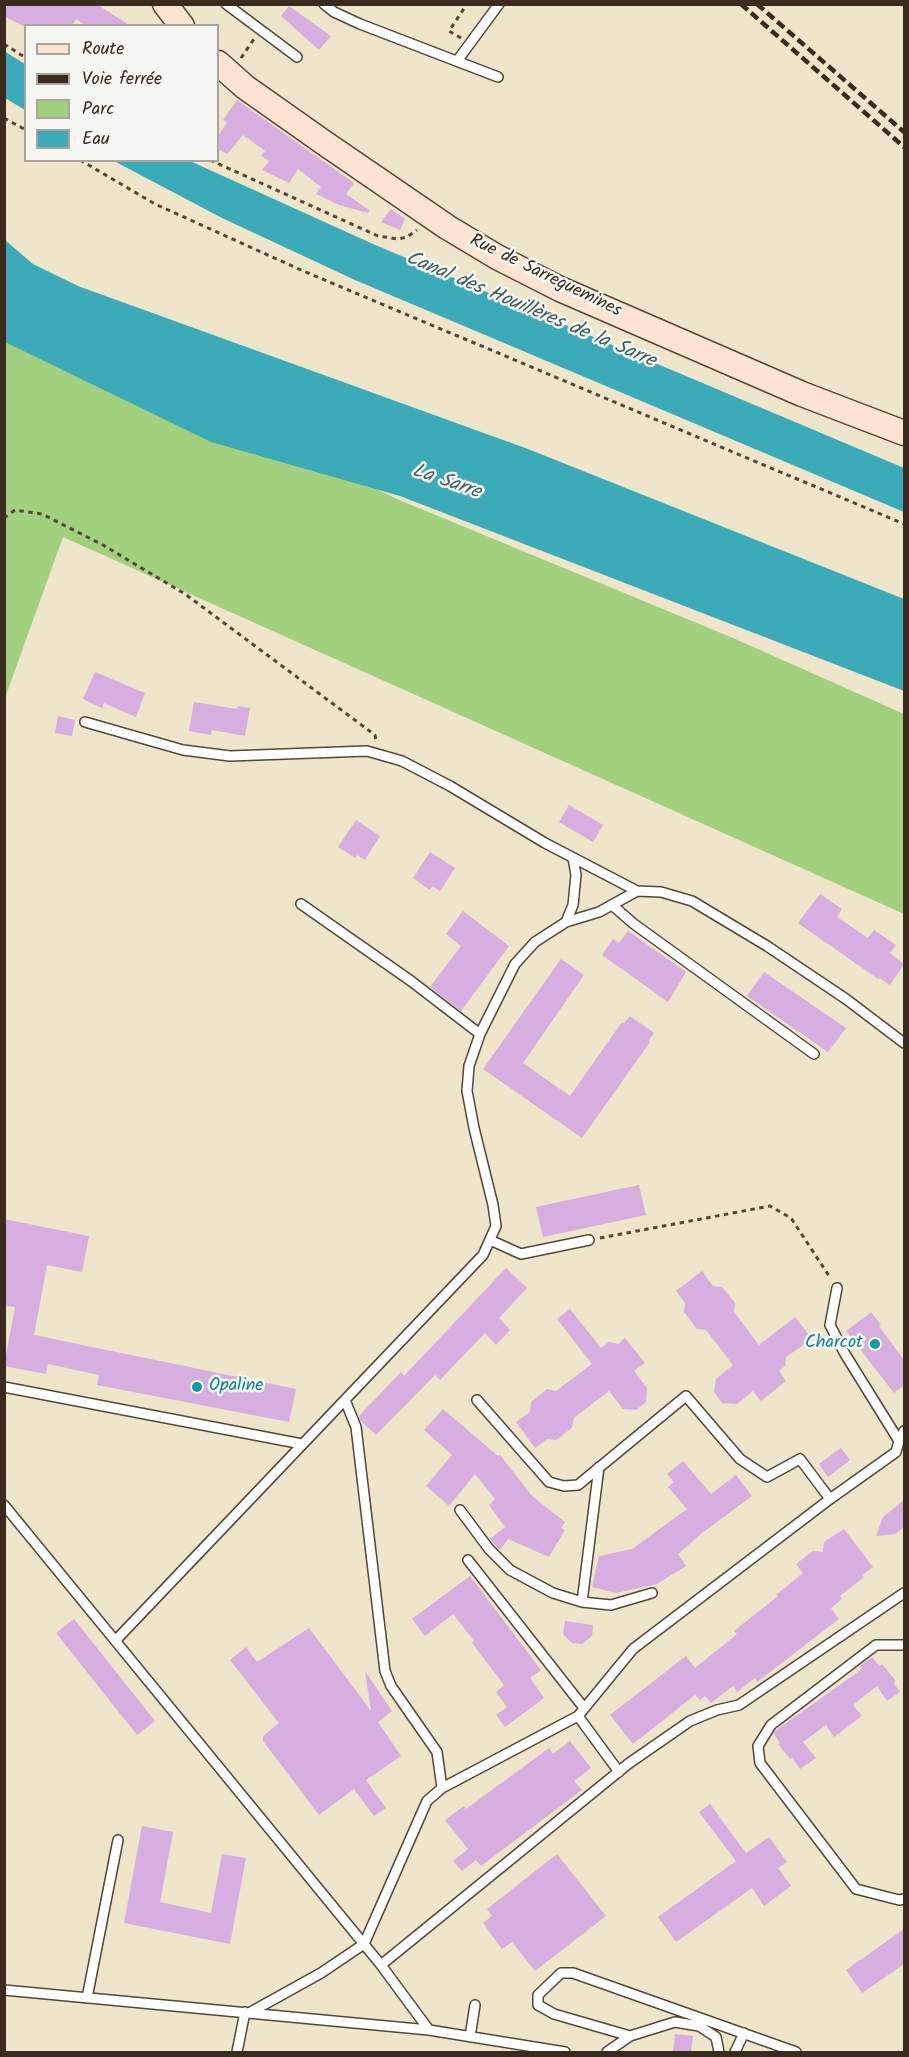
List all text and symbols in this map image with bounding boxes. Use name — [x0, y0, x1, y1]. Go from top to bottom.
legend — [24, 24, 219, 162]
text: Route — [82, 35, 124, 64]
text: Voie ferrée — [82, 65, 162, 94]
text: Parc — [82, 95, 114, 124]
text: Eau — [82, 125, 110, 154]
street label: Rue de Sarreguemines — [466, 231, 624, 323]
water label: Canal des Houillères de la Sarre — [402, 247, 658, 375]
water label: La Sarre — [409, 460, 483, 506]
place label: Charcot — [805, 1333, 863, 1355]
marker: Charcot — [868, 1337, 882, 1351]
place label: Opaline — [209, 1376, 263, 1398]
marker: Opaline — [190, 1380, 204, 1394]

